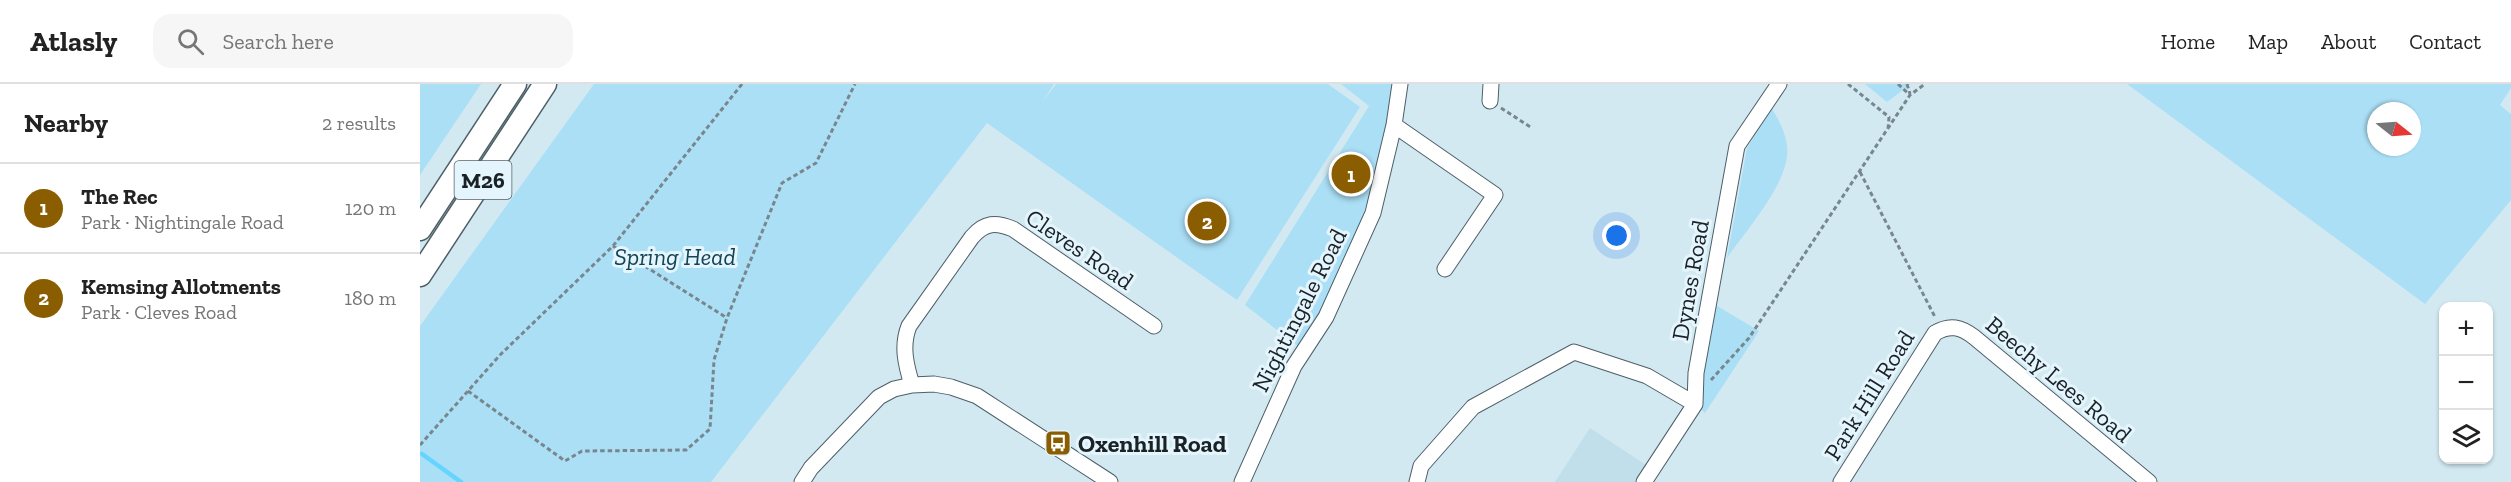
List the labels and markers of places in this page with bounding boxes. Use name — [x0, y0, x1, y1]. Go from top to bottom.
pin: 1 — [1332, 152, 1370, 196]
pin: 2 — [1188, 198, 1226, 244]
bus stop icon: Oxenhill Road — [1043, 428, 1073, 458]
place label: Oxenhill Road — [1078, 429, 1227, 458]

